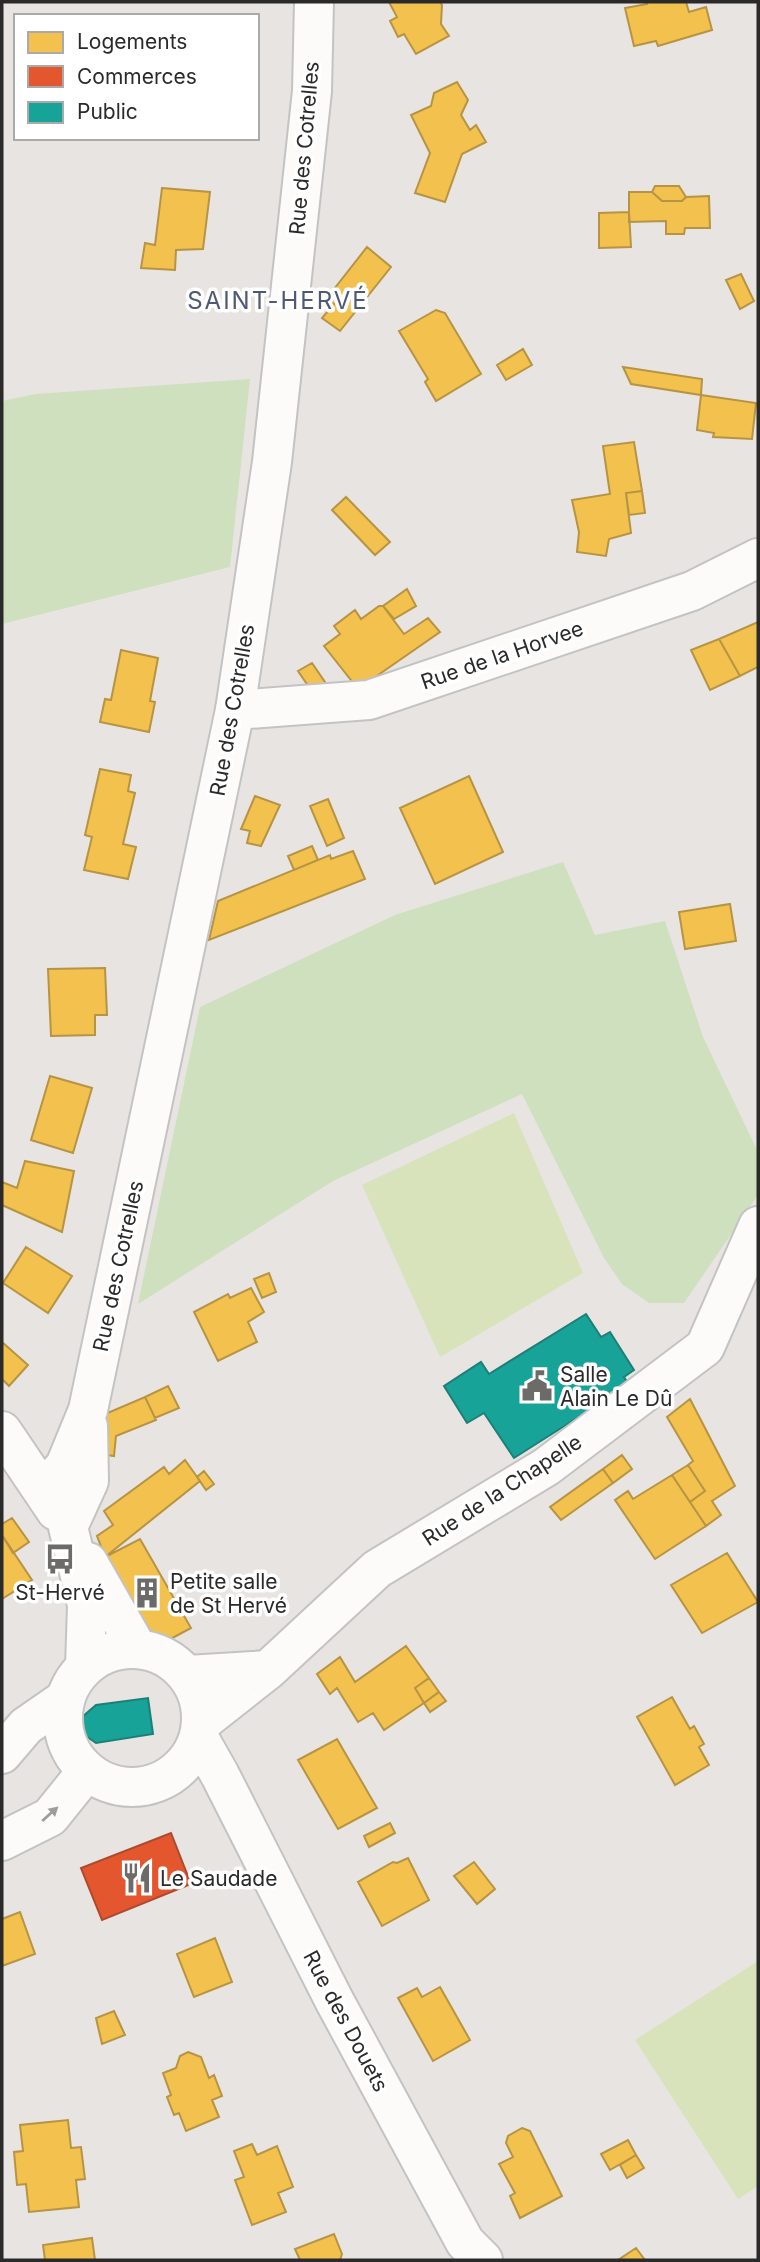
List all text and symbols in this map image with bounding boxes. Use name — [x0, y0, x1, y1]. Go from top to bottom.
legend — [14, 14, 259, 140]
text: Logements — [77, 29, 187, 54]
street label: Rue des Cotrelles — [284, 60, 324, 236]
text: Commerces — [77, 64, 197, 89]
text: Public — [77, 99, 138, 124]
district label: SAINT-HERVÉ — [187, 285, 369, 315]
street label: Rue de la Horvee — [417, 615, 587, 695]
street label: Rue des Cotrelles — [205, 622, 259, 798]
street label: Rue des Cotrelles — [88, 1178, 148, 1354]
place label: Salle Alain Le Dû — [560, 1362, 672, 1411]
public building icon: Salle Alain Le Dû — [520, 1369, 554, 1403]
street label: Rue de la Chapelle — [418, 1429, 586, 1551]
bus stop icon: St-Hervé — [43, 1542, 77, 1576]
place label: Petite salle de St Hervé — [170, 1569, 287, 1618]
building icon: Petite salle de St Hervé — [130, 1576, 164, 1610]
place label: St-Hervé — [15, 1580, 105, 1605]
one-way arrow — [41, 1806, 58, 1822]
restaurant icon: Le Saudade — [120, 1861, 154, 1895]
place label: Le Saudade — [160, 1866, 277, 1891]
street label: Rue des Douets — [298, 1946, 394, 2096]

